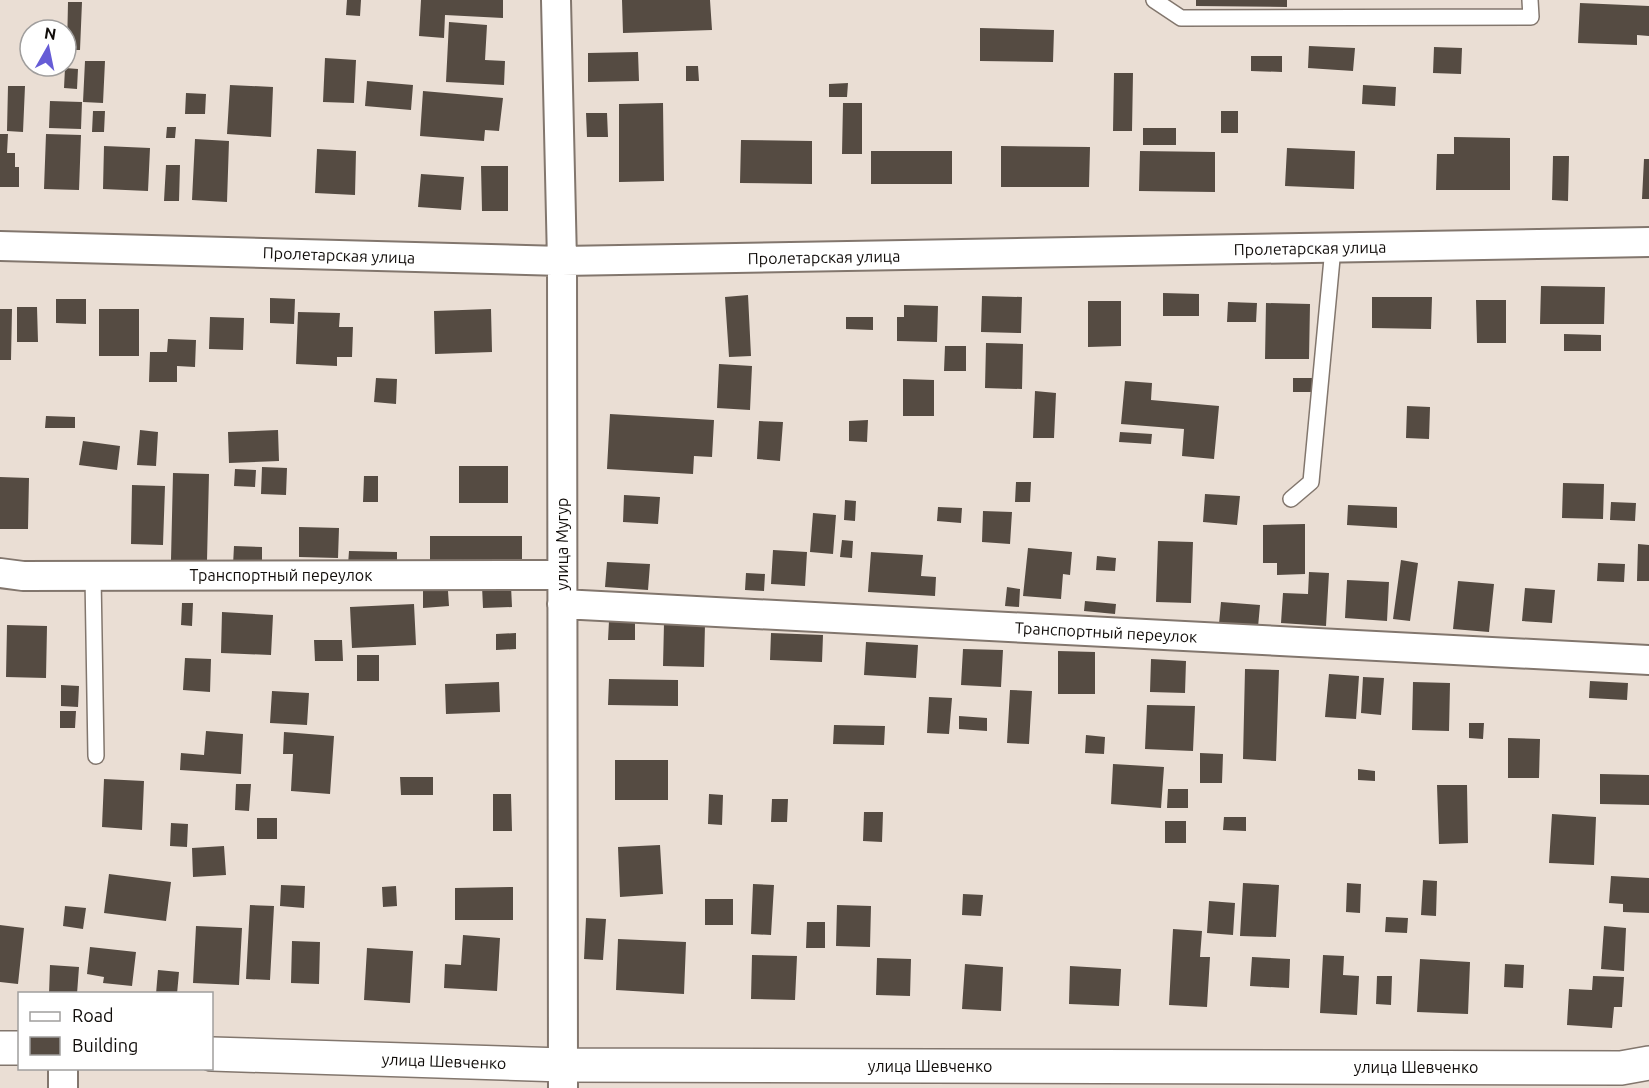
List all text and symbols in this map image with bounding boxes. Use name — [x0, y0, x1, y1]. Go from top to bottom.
north arrow — [18, 18, 78, 78]
text: N — [43, 23, 58, 43]
street label: Пролетарская улица — [1234, 238, 1386, 258]
street label: Пролетарская улица — [262, 243, 416, 267]
street label: Пролетарская улица — [748, 247, 900, 267]
street label: улица Мугур — [553, 498, 571, 590]
street label: Транспортный переулок — [190, 566, 372, 584]
street label: Транспортный переулок — [1014, 618, 1198, 646]
legend — [18, 992, 213, 1070]
text: Road — [72, 1005, 114, 1025]
text: Building — [72, 1035, 138, 1055]
street label: улица Шевченко — [381, 1050, 507, 1072]
street label: улица Шевченко — [868, 1057, 992, 1075]
street label: улица Шевченко — [1354, 1058, 1478, 1076]

